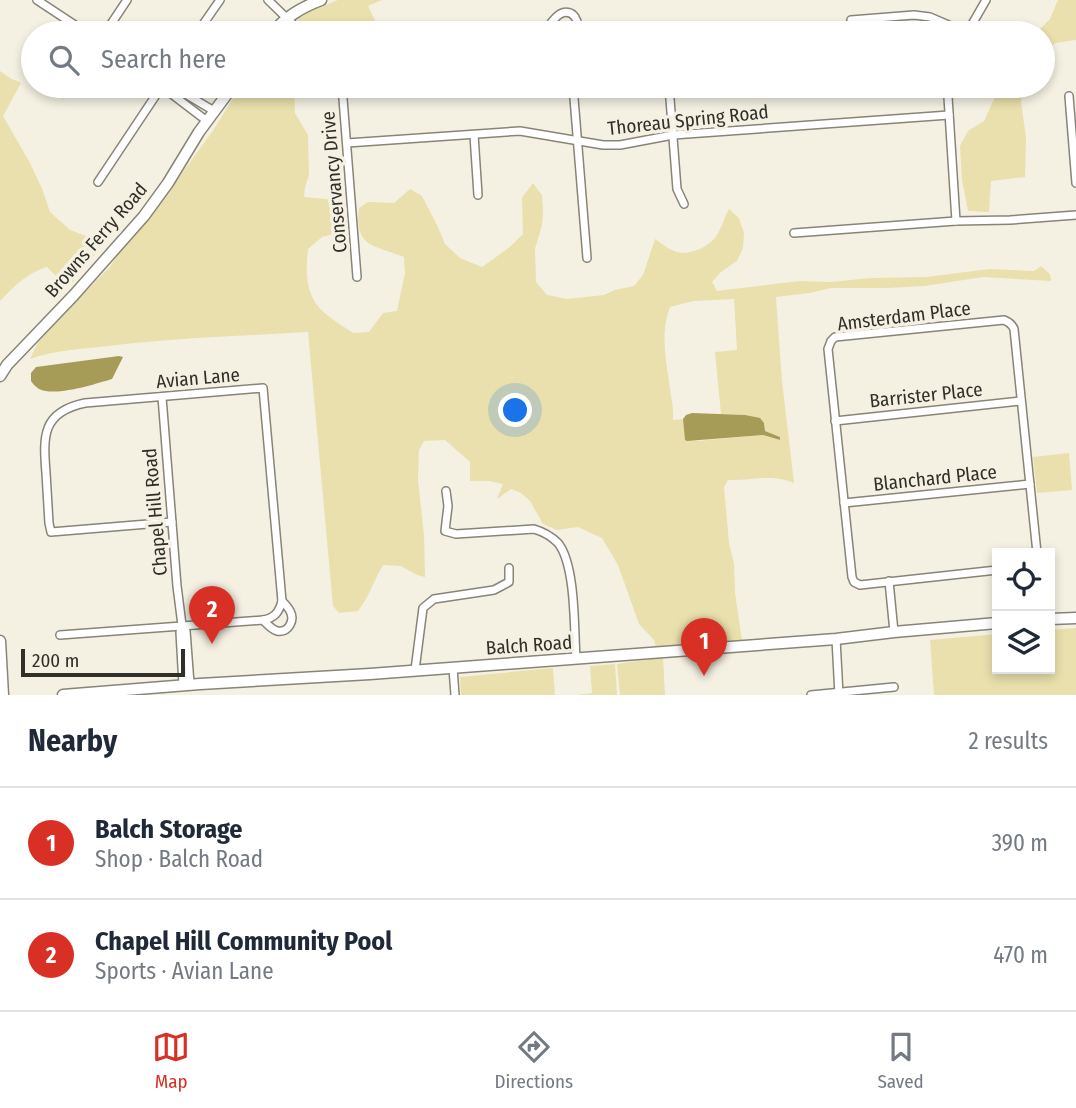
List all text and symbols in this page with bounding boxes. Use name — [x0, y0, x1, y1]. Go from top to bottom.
search box — [21, 21, 1055, 98]
icon: search — [45, 41, 83, 79]
text: Search here — [101, 44, 226, 75]
street label: Thoreau Spring Road — [606, 100, 770, 140]
street label: Conservancy Drive — [316, 110, 352, 254]
street label: Browns Ferry Road — [40, 178, 152, 302]
street label: Amsterdam Place — [836, 296, 972, 336]
street label: Avian Lane — [155, 363, 241, 393]
street label: Barrister Place — [868, 378, 984, 412]
your location — [498, 393, 532, 427]
street label: Chapel Hill Road — [138, 447, 172, 577]
street label: Blanchard Place — [872, 460, 998, 496]
map controls — [992, 548, 1055, 674]
button: locate — [992, 548, 1055, 611]
pin: 2 — [189, 586, 235, 644]
button: layers — [992, 611, 1055, 674]
pin: 1 — [681, 618, 727, 676]
street label: Balch Road — [485, 631, 573, 659]
scale bar — [21, 646, 186, 678]
text: 200 m — [32, 649, 79, 672]
text: Nearby — [28, 723, 117, 759]
text: 2 results — [968, 727, 1048, 755]
text: Balch Storage — [95, 814, 243, 845]
text: 1 — [46, 829, 56, 857]
text: 390 m — [992, 829, 1048, 857]
text: Shop · Balch Road — [95, 845, 263, 873]
text: Chapel Hill Community Pool — [95, 926, 392, 957]
text: 2 — [46, 941, 56, 969]
text: 470 m — [993, 941, 1048, 969]
text: Sports · Avian Lane — [95, 957, 274, 985]
tab: Map — [152, 1028, 190, 1093]
tab: Directions — [494, 1028, 573, 1093]
tab: Saved — [877, 1028, 924, 1093]

